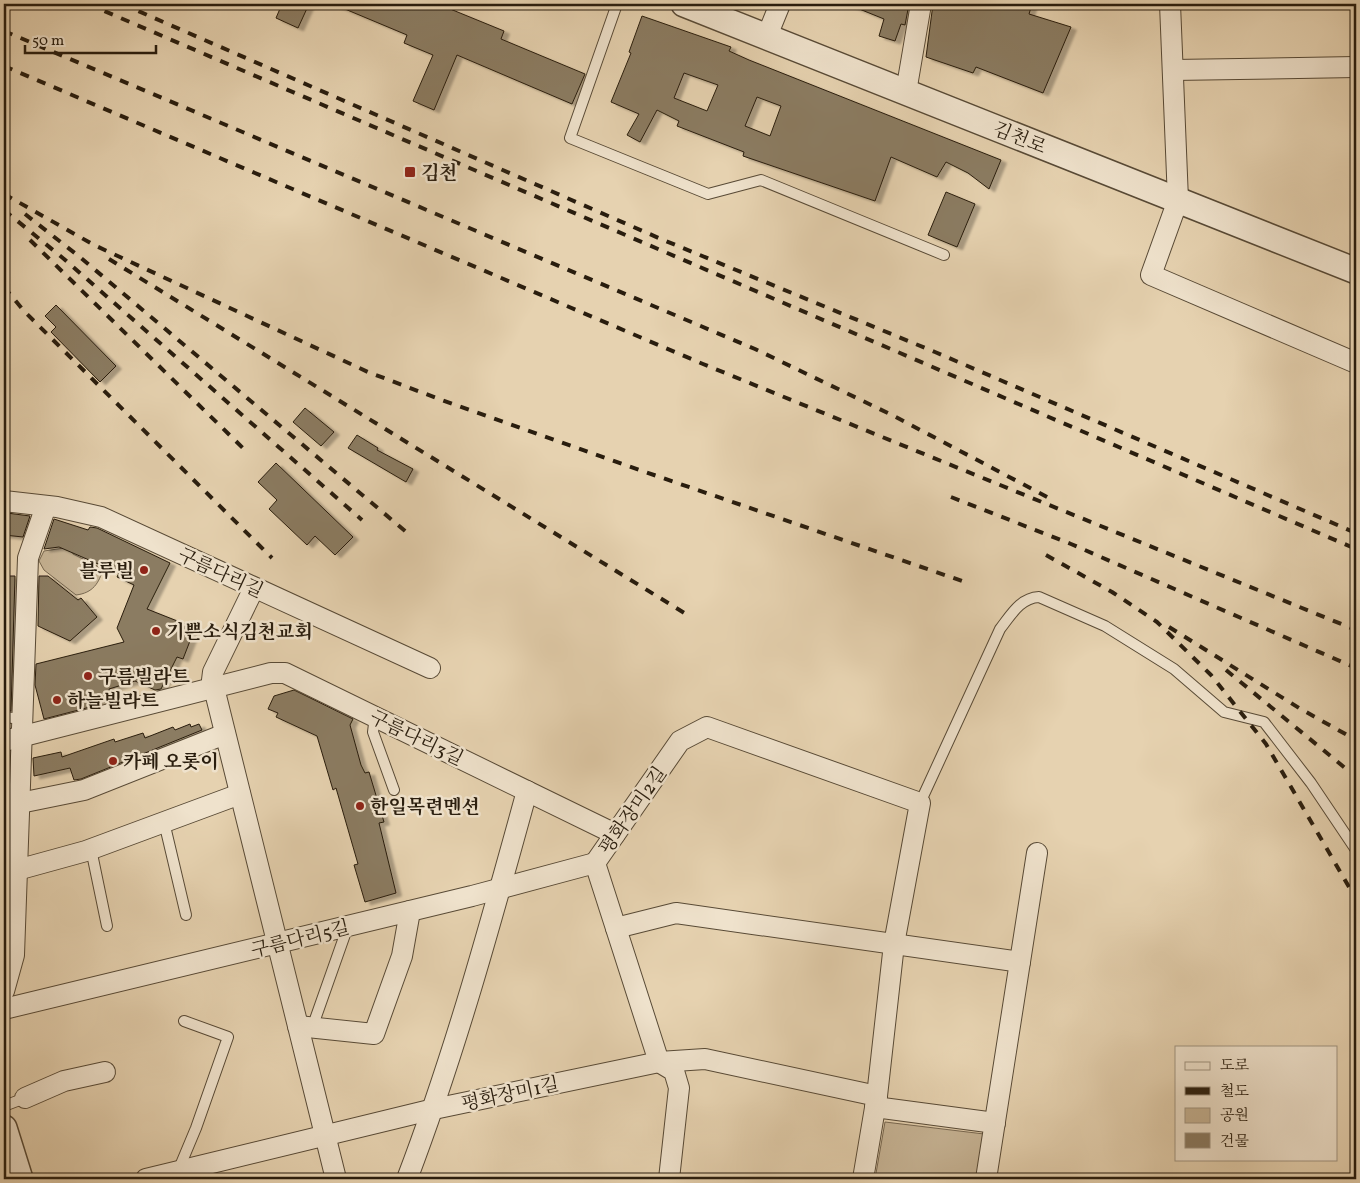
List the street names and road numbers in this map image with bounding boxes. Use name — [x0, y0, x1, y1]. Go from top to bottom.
street label: 김천로 — [989, 116, 1050, 161]
street label: 구름다리길 — [173, 543, 267, 605]
street label: 구름다리3길 — [365, 705, 467, 773]
street label: 평화장미2길 — [594, 762, 674, 860]
street label: 구름다리5길 — [248, 915, 353, 965]
street label: 평화장미1길 — [459, 1072, 562, 1118]

